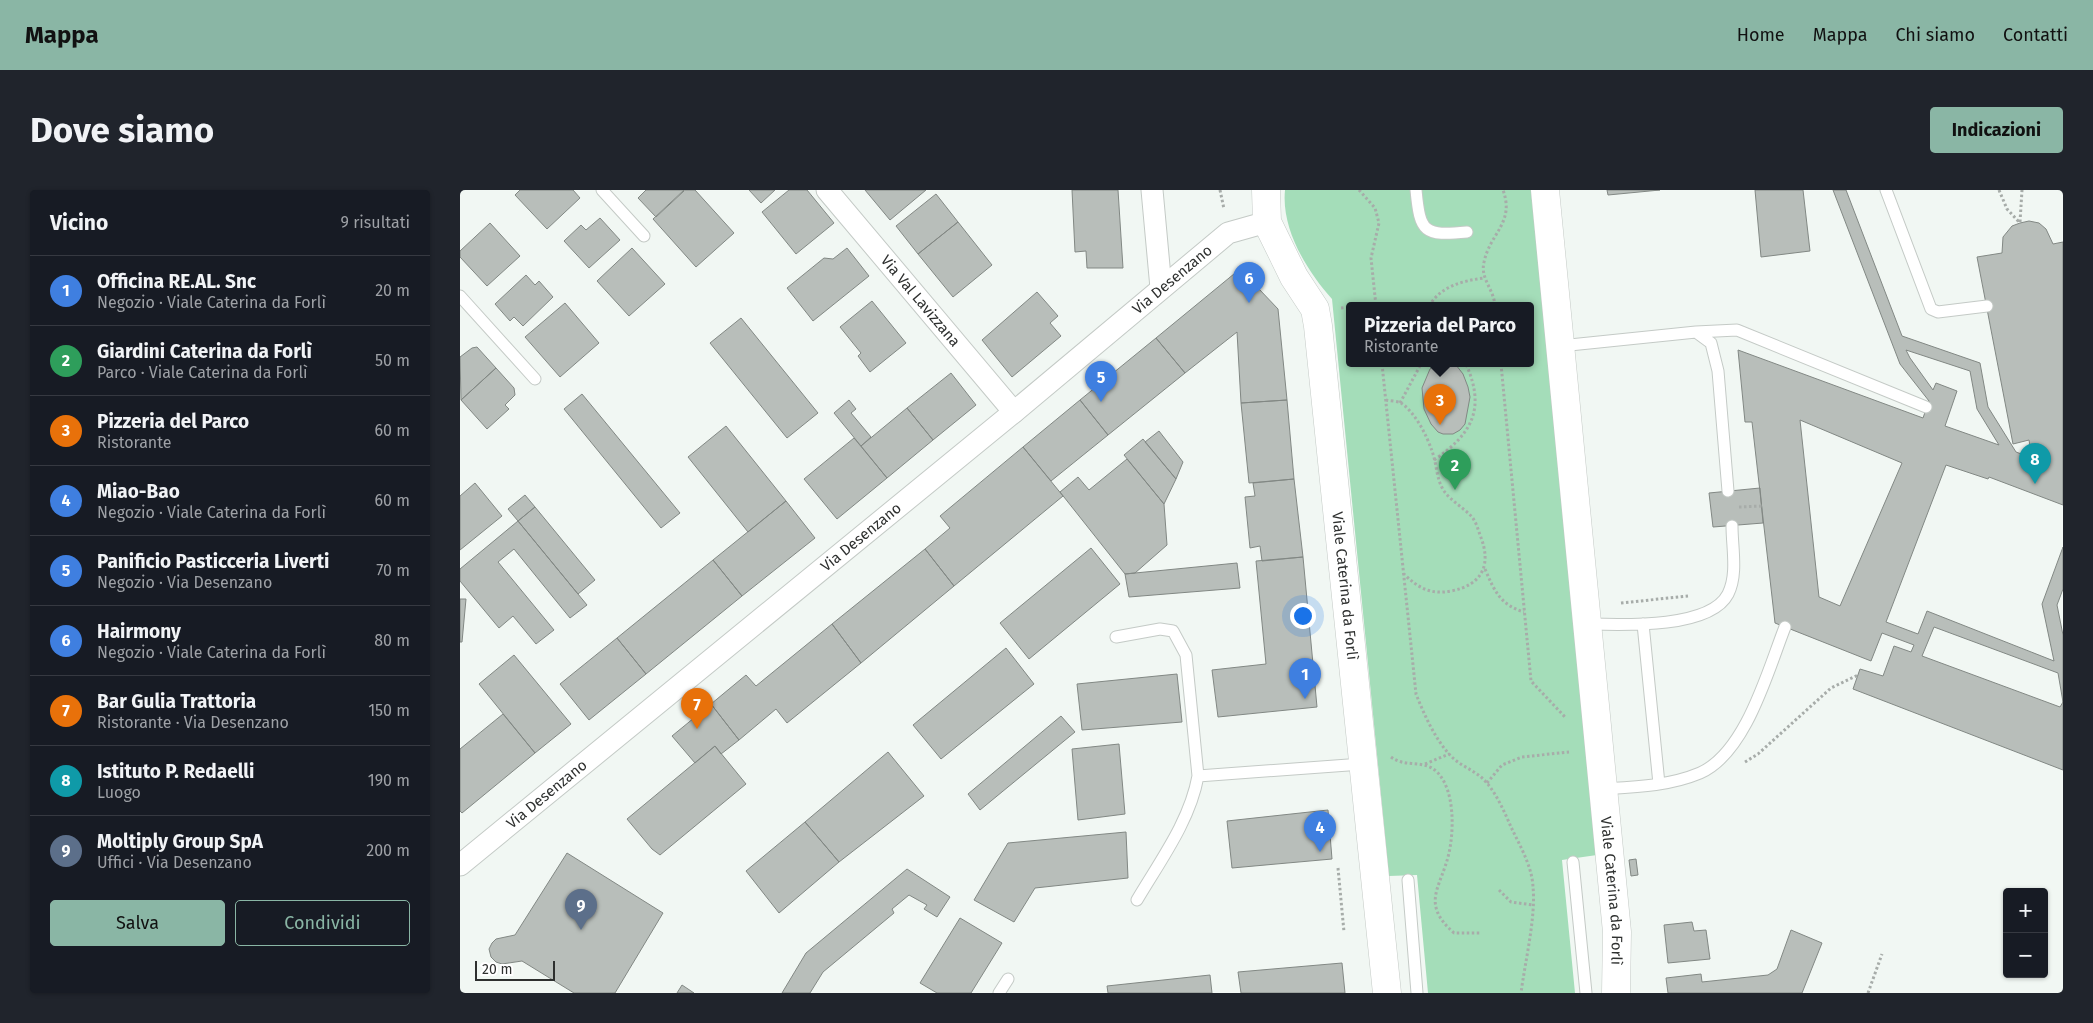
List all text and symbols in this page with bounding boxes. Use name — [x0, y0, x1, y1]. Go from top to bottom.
text: Mappa — [25, 21, 99, 49]
text: Home — [1737, 24, 1785, 46]
text: Mappa — [1813, 24, 1867, 46]
text: Chi siamo — [1895, 24, 1975, 46]
text: Contatti — [2003, 24, 2068, 46]
button: Indicazioni — [1930, 107, 2063, 153]
text: Dove siamo — [30, 109, 214, 151]
text: Vicino — [50, 210, 108, 236]
text: 9 risultati — [341, 213, 410, 232]
street label: Via Desenzano — [1129, 241, 1216, 318]
street label: Via Val Lavizzana — [877, 252, 964, 350]
pin: 6 — [1233, 262, 1265, 303]
text: Officina RE.AL. Snc — [97, 270, 256, 293]
text: 1 — [62, 281, 70, 300]
text: 20 m — [375, 281, 410, 300]
text: Negozio · Viale Caterina da Forlì — [97, 293, 326, 312]
popup — [1346, 302, 1534, 367]
text: Pizzeria del Parco — [1364, 314, 1516, 337]
text: Ristorante — [1364, 337, 1438, 356]
text: Giardini Caterina da Forlì — [97, 340, 312, 363]
text: 2 — [62, 351, 70, 370]
text: 50 m — [375, 351, 410, 370]
pin: 5 — [1085, 361, 1117, 402]
text: Parco · Viale Caterina da Forlì — [97, 363, 308, 382]
pin: 3 — [1424, 384, 1456, 425]
text: Pizzeria del Parco — [97, 410, 249, 433]
text: 3 — [62, 421, 70, 440]
text: 60 m — [375, 421, 410, 440]
text: Ristorante — [97, 433, 172, 452]
pin: 8 — [2019, 443, 2051, 484]
pin: 2 — [1439, 449, 1471, 490]
text: Miao-Bao — [97, 480, 180, 503]
text: 4 — [61, 491, 71, 510]
text: 60 m — [375, 491, 410, 510]
street label: Via Desenzano — [817, 499, 905, 575]
text: Negozio · Viale Caterina da Forlì — [97, 503, 326, 522]
street label: Viale Caterina da Forlì — [1328, 511, 1362, 662]
text: Panificio Pasticceria Liverti — [97, 550, 329, 573]
text: 5 — [62, 561, 70, 580]
text: 70 m — [376, 561, 410, 580]
text: Negozio · Via Desenzano — [97, 573, 272, 592]
your location — [1290, 603, 1316, 629]
text: Hairmony — [97, 620, 181, 643]
text: 6 — [61, 631, 71, 650]
text: 80 m — [374, 631, 410, 650]
text: Negozio · Viale Caterina da Forlì — [97, 643, 326, 662]
pin: 1 — [1289, 658, 1321, 699]
pin: 7 — [681, 688, 713, 729]
text: Bar Gulia Trattoria — [97, 690, 256, 713]
text: 7 — [62, 701, 70, 720]
text: 150 m — [368, 701, 410, 720]
text: Ristorante · Via Desenzano — [97, 713, 289, 732]
street label: Via Desenzano — [503, 756, 591, 832]
text: Istituto P. Redaelli — [97, 760, 254, 783]
text: 8 — [61, 771, 71, 790]
text: 190 m — [368, 771, 410, 790]
text: Luogo — [97, 783, 141, 802]
pin: 4 — [1304, 811, 1336, 852]
street label: Viale Caterina da Forlì — [1597, 816, 1626, 966]
text: Moltiply Group SpA — [97, 830, 263, 853]
text: 9 — [62, 841, 70, 860]
text: 200 m — [366, 841, 410, 860]
text: Uffici · Via Desenzano — [97, 853, 252, 872]
map controls — [2003, 888, 2048, 978]
button: + — [2003, 888, 2048, 933]
pin: 9 — [565, 889, 597, 930]
button: Salva — [50, 900, 225, 946]
button: Condividi — [235, 900, 410, 946]
button: − — [2003, 933, 2048, 978]
scale bar — [475, 958, 555, 981]
text: 20 m — [482, 961, 512, 978]

